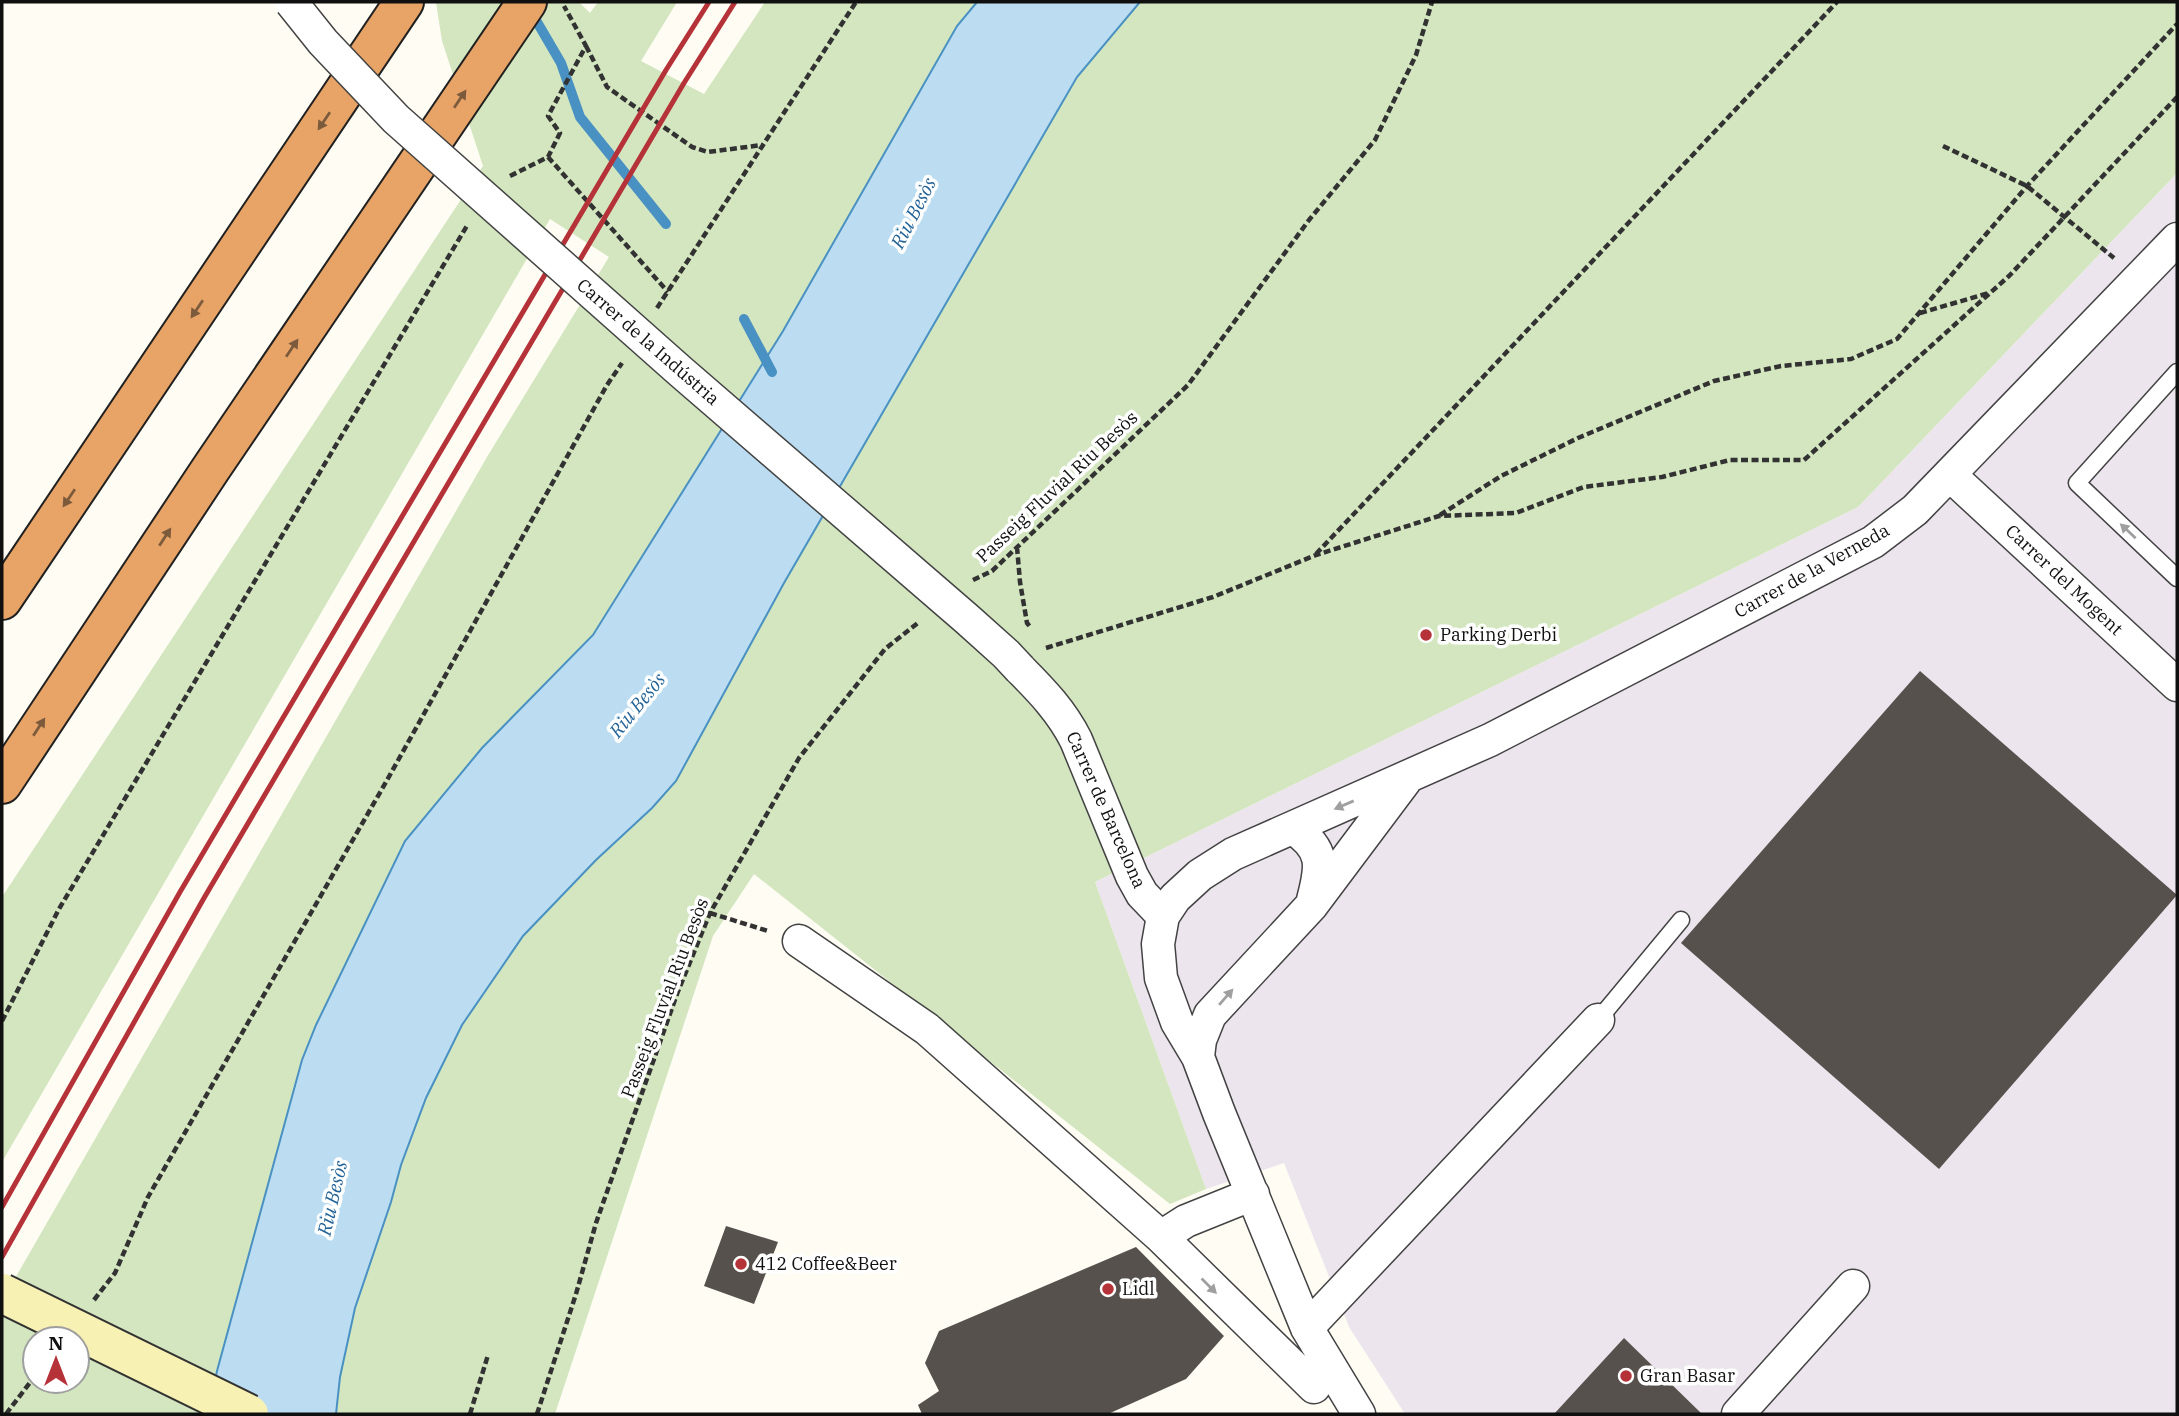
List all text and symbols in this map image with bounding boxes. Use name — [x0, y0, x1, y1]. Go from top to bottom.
one-way arrow — [453, 90, 467, 108]
one-way arrow — [318, 111, 331, 130]
water label: Riu Besòs — [885, 174, 941, 253]
street label: Carrer de la Indústria — [572, 273, 725, 410]
one-way arrow — [190, 299, 203, 319]
one-way arrow — [285, 339, 298, 358]
street label: Passeig Fluvial Riu Besòs — [971, 406, 1142, 568]
one-way arrow — [63, 488, 76, 507]
street label: Carrer de la Verneda — [1730, 518, 1894, 623]
street label: Carrer del Mogent — [2001, 519, 2128, 640]
one-way arrow — [2119, 523, 2137, 539]
one-way arrow — [158, 528, 171, 547]
place label: Parking Derbi — [1440, 623, 1558, 646]
marker: Parking Derbi — [1418, 627, 1434, 643]
water label: Riu Besòs — [603, 668, 670, 743]
one-way arrow — [33, 717, 46, 737]
street label: Carrer de Barcelona — [1062, 728, 1151, 892]
one-way arrow — [1333, 800, 1354, 811]
street label: Passeig Fluvial Riu Besòs — [616, 894, 713, 1101]
one-way arrow — [1218, 988, 1233, 1005]
water label: Riu Besòs — [312, 1158, 352, 1239]
place label: 412 Coffee&Beer — [755, 1252, 897, 1275]
marker: 412 Coffee&Beer — [733, 1256, 749, 1272]
place label: Lidl — [1122, 1277, 1155, 1300]
one-way arrow — [1201, 1277, 1218, 1294]
marker: Lidl — [1100, 1281, 1116, 1297]
north arrow — [21, 1325, 91, 1395]
text: N — [48, 1331, 64, 1355]
place label: Gran Basar — [1640, 1364, 1735, 1387]
marker: Gran Basar — [1618, 1368, 1634, 1384]

